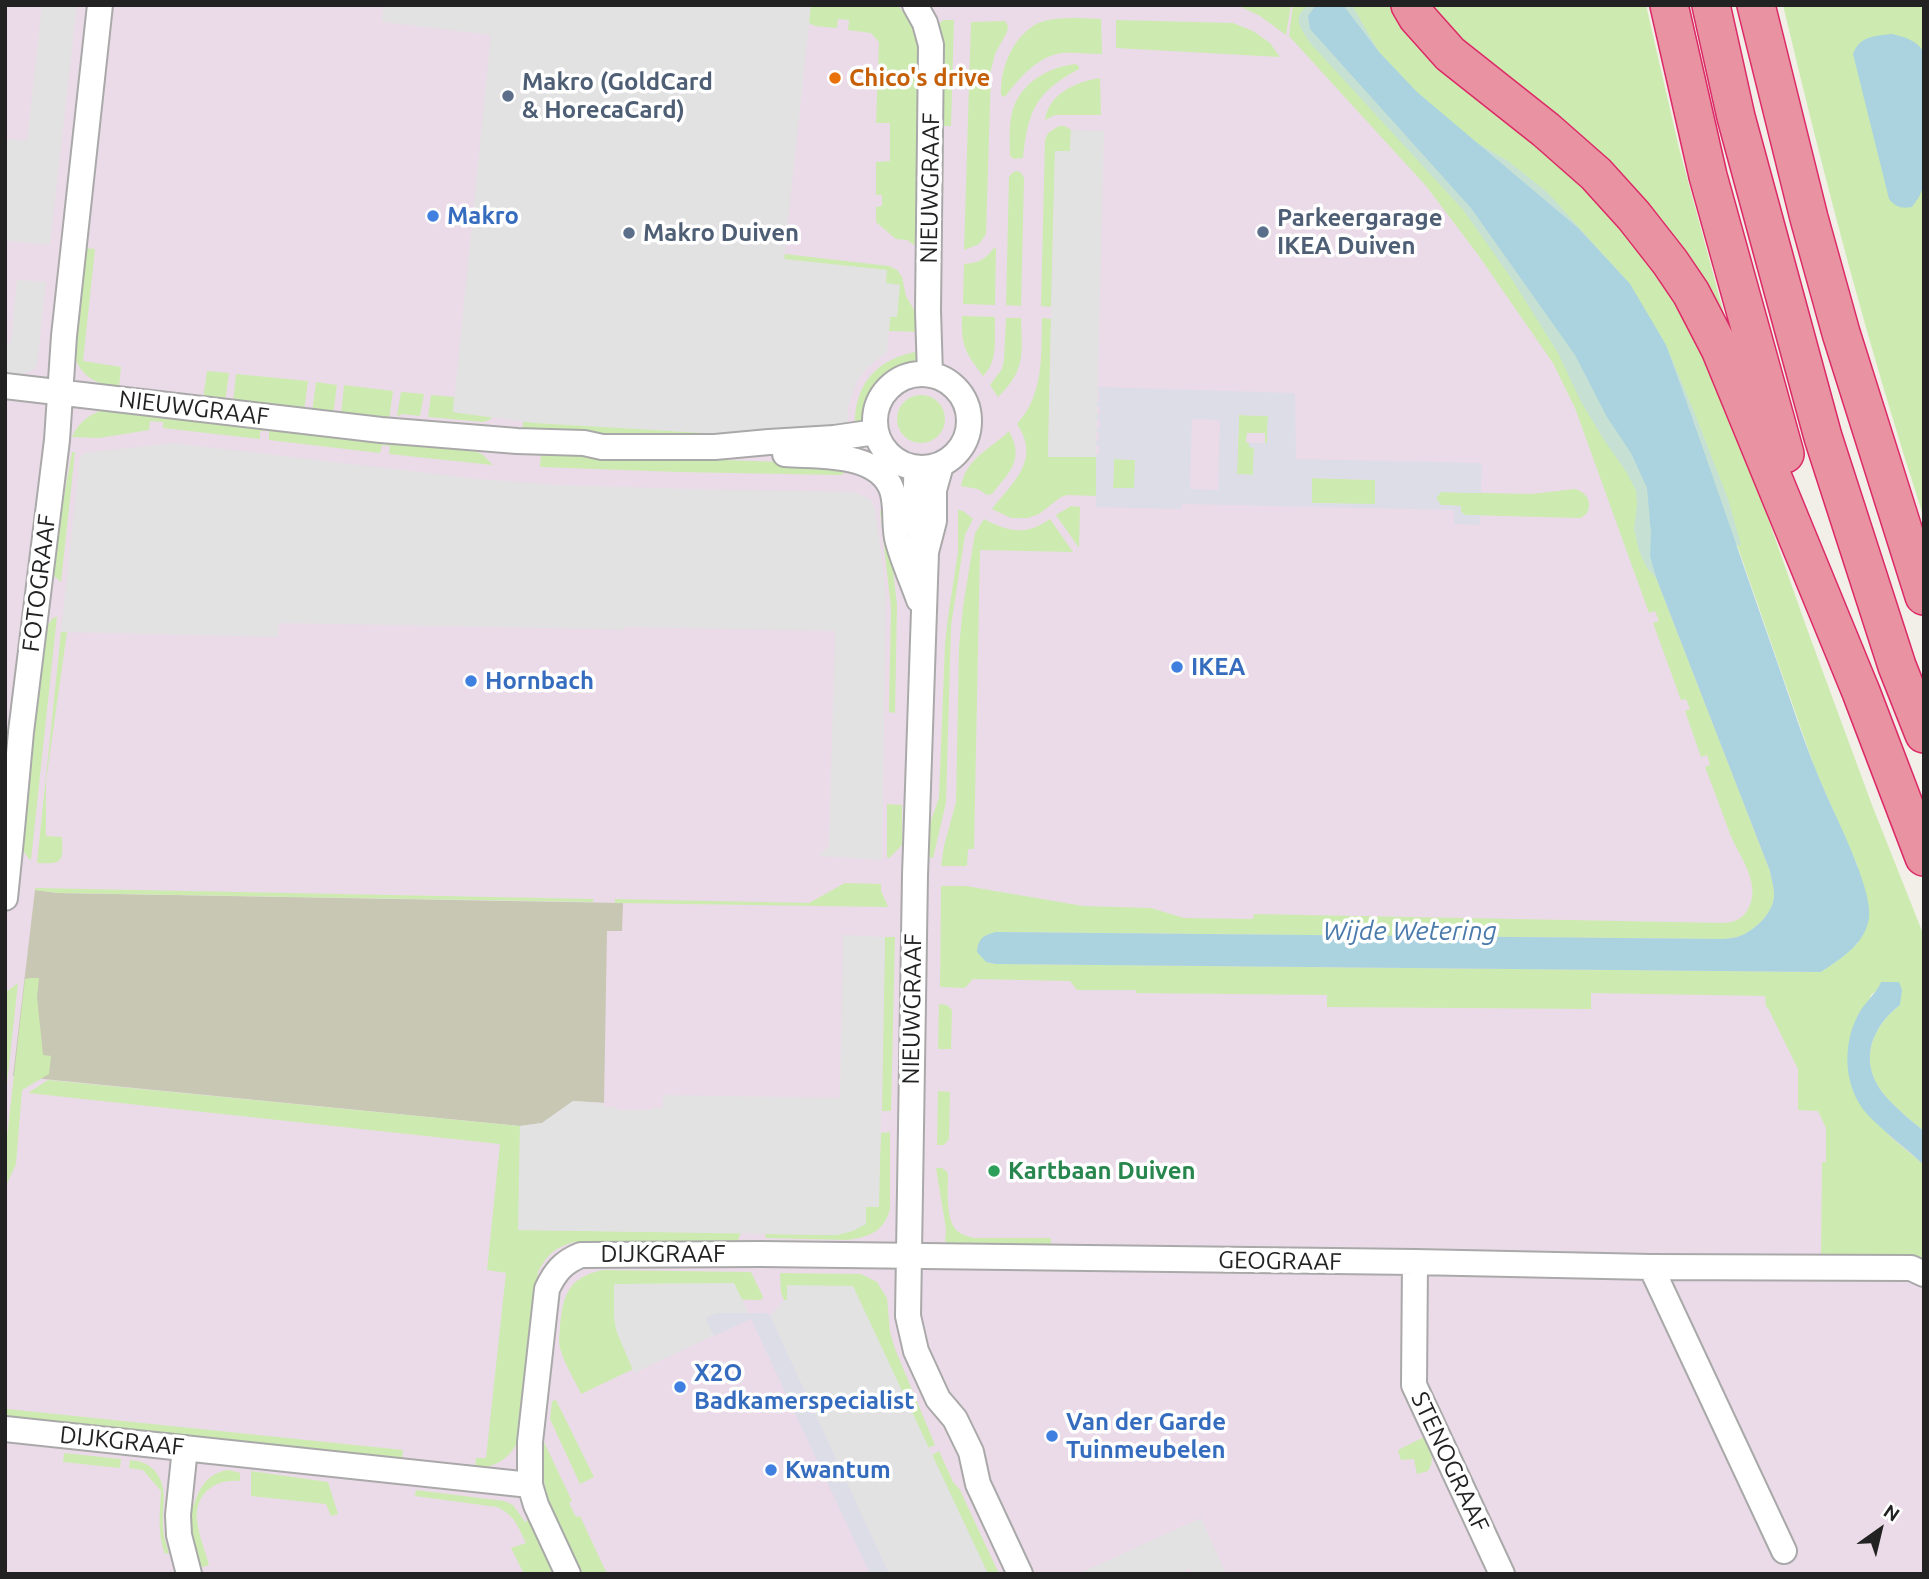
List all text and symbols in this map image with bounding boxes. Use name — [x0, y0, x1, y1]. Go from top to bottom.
place label: Chico's drive — [849, 64, 990, 92]
place label: Makro (GoldCard & HorecaCard) — [522, 68, 713, 124]
marker: Chico's drive — [827, 70, 843, 86]
marker: Makro (GoldCard & HorecaCard) — [500, 88, 516, 104]
street label: NIEUWGRAAF — [914, 112, 946, 264]
place label: Makro — [447, 202, 519, 230]
place label: Parkeergarage IKEA Duiven — [1277, 204, 1443, 260]
marker: Makro — [425, 208, 441, 224]
place label: Makro Duiven — [643, 219, 799, 247]
marker: Parkeergarage IKEA Duiven — [1255, 224, 1271, 240]
marker: Makro Duiven — [621, 225, 637, 241]
street label: NIEUWGRAAF — [117, 384, 271, 432]
street label: FOTOGRAAF — [16, 512, 62, 654]
place label: IKEA — [1191, 653, 1245, 681]
marker: IKEA — [1169, 659, 1185, 675]
place label: Hornbach — [485, 667, 594, 695]
marker: Hornbach — [463, 673, 479, 689]
water label: Wijde Wetering — [1323, 915, 1497, 947]
street label: NIEUWGRAAF — [896, 933, 928, 1085]
place label: Kartbaan Duiven — [1008, 1157, 1196, 1185]
marker: Kartbaan Duiven — [986, 1163, 1002, 1179]
street label: DIJKGRAAF — [600, 1240, 726, 1268]
street label: GEOGRAAF — [1218, 1246, 1342, 1276]
place label: X2O Badkamerspecialist — [694, 1359, 915, 1415]
marker: X2O Badkamerspecialist — [672, 1379, 688, 1395]
street label: STENOGRAAF — [1405, 1387, 1495, 1537]
place label: Van der Garde Tuinmeubelen — [1066, 1408, 1226, 1464]
street label: DIJKGRAAF — [58, 1420, 186, 1462]
marker: Van der Garde Tuinmeubelen — [1044, 1428, 1060, 1444]
place label: Kwantum — [785, 1456, 891, 1484]
marker: Kwantum — [763, 1462, 779, 1478]
north arrow — [1845, 1495, 1915, 1565]
text: N — [1880, 1500, 1904, 1526]

